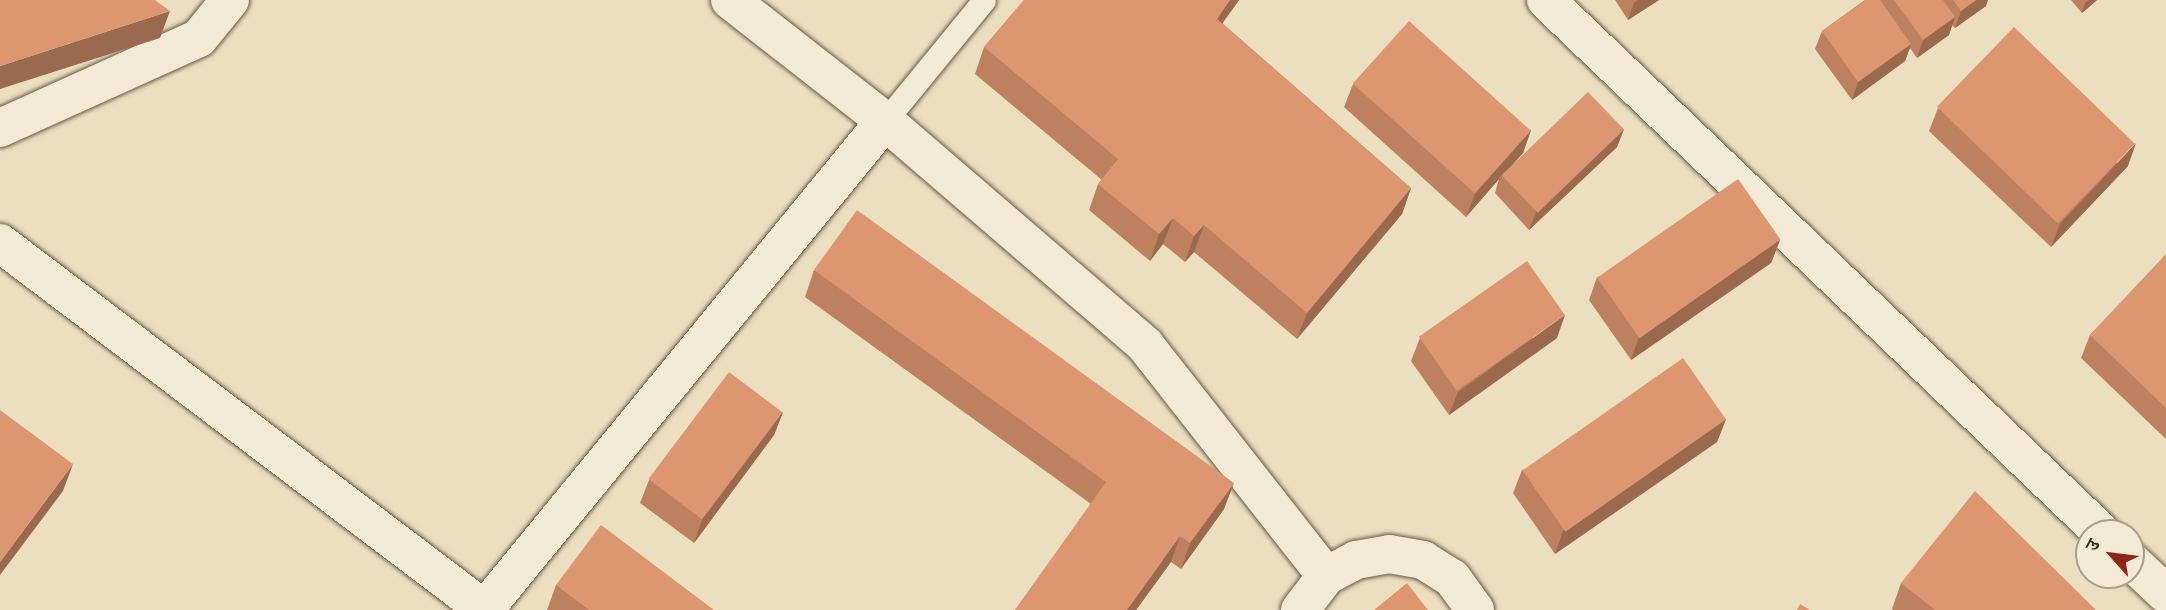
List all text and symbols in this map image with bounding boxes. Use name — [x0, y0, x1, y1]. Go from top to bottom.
north arrow — [2075, 519, 2145, 589]
text: उ — [2080, 535, 2106, 555]

